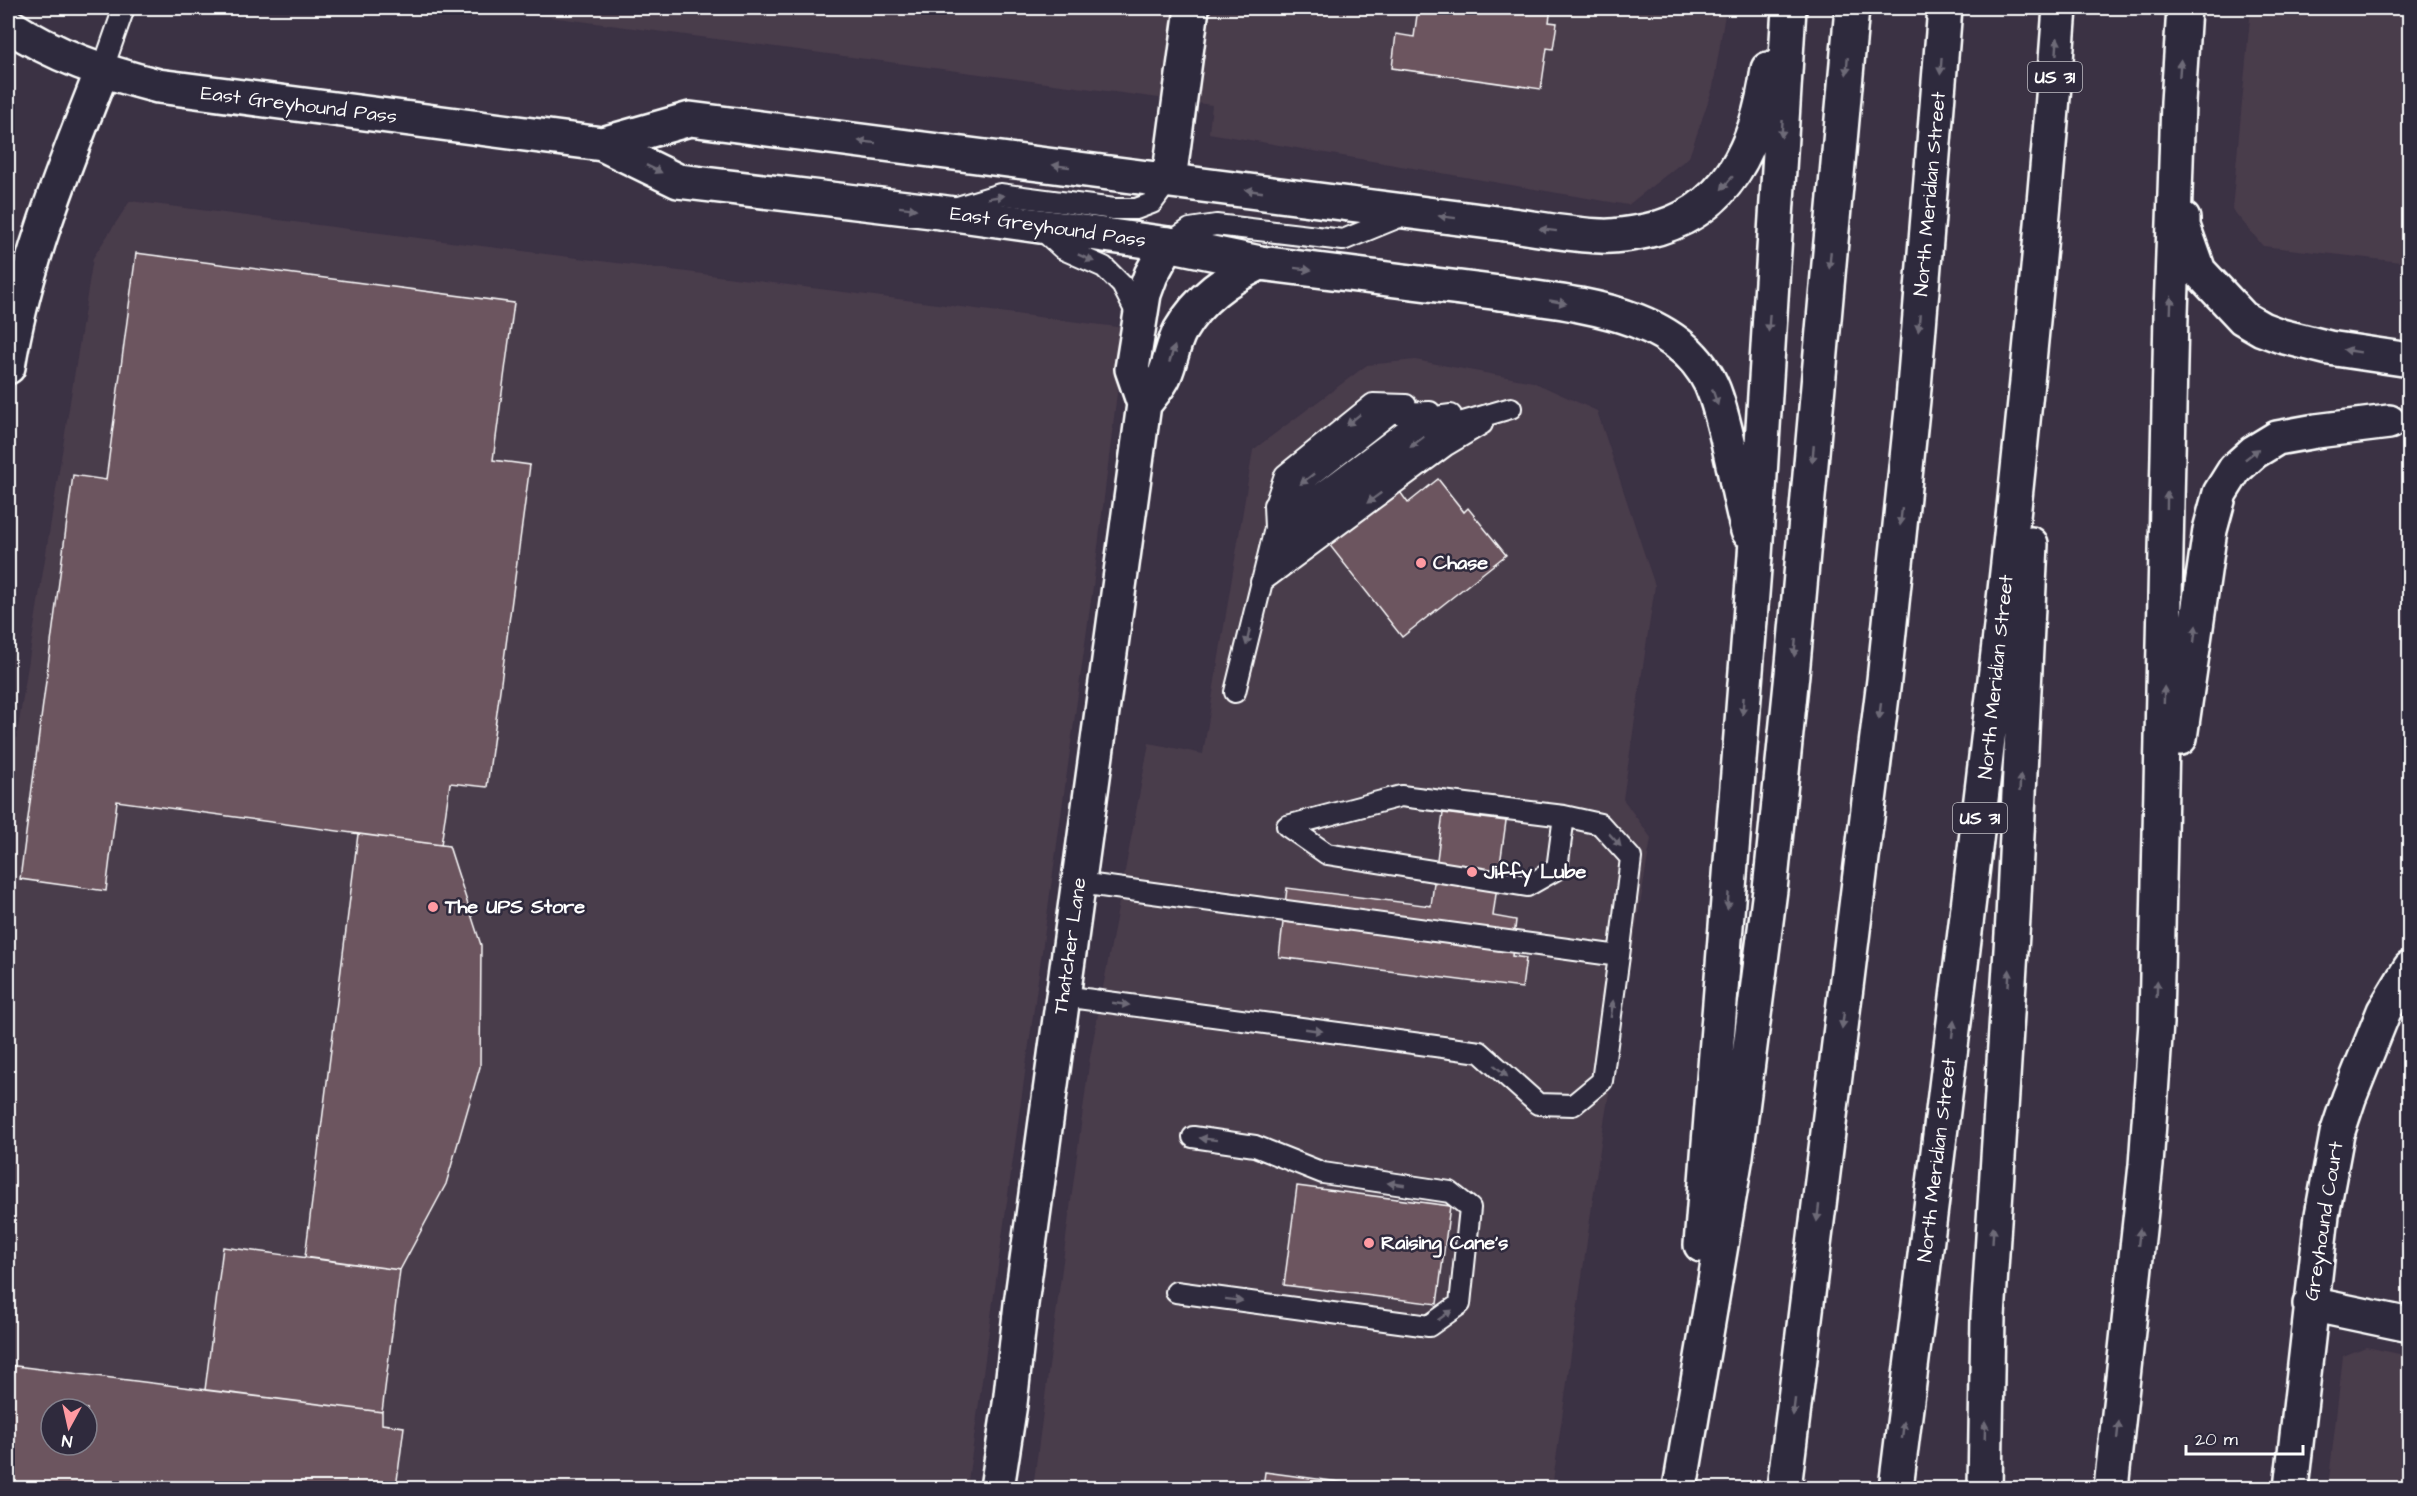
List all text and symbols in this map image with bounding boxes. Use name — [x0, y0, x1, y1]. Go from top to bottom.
one-way arrow — [2053, 37, 2062, 56]
one-way arrow — [1842, 56, 1852, 75]
one-way arrow — [1936, 56, 1946, 75]
one-way arrow — [2175, 59, 2185, 78]
road number: US 31 — [2028, 62, 2082, 92]
street label: East Greyhound Pass — [199, 79, 399, 132]
street label: North Meridian Street — [1907, 90, 1953, 298]
one-way arrow — [1777, 119, 1786, 138]
one-way arrow — [858, 137, 877, 146]
one-way arrow — [1051, 161, 1070, 171]
one-way arrow — [646, 165, 663, 174]
one-way arrow — [1720, 175, 1733, 191]
one-way arrow — [1244, 187, 1263, 196]
one-way arrow — [987, 192, 1006, 201]
street label: East Greyhound Pass — [948, 199, 1148, 256]
one-way arrow — [898, 203, 917, 213]
one-way arrow — [1438, 212, 1457, 222]
one-way arrow — [1539, 225, 1558, 234]
one-way arrow — [1825, 251, 1835, 270]
one-way arrow — [1077, 254, 1094, 263]
one-way arrow — [1294, 264, 1313, 273]
one-way arrow — [2167, 295, 2176, 314]
one-way arrow — [1549, 298, 1568, 307]
one-way arrow — [1915, 313, 1924, 332]
one-way arrow — [1765, 314, 1774, 333]
one-way arrow — [1167, 344, 1177, 362]
one-way arrow — [2342, 347, 2361, 356]
one-way arrow — [1711, 388, 1721, 406]
one-way arrow — [1346, 413, 1361, 426]
one-way arrow — [1410, 436, 1425, 448]
one-way arrow — [1808, 445, 1818, 464]
one-way arrow — [2245, 449, 2260, 461]
one-way arrow — [1299, 473, 1315, 486]
one-way arrow — [2163, 490, 2172, 509]
one-way arrow — [1367, 492, 1383, 504]
one-way arrow — [1896, 508, 1906, 527]
place label: Chase — [1433, 549, 1488, 577]
marker: Chase — [1414, 556, 1428, 570]
street label: North Meridian Street — [1971, 573, 2021, 781]
one-way arrow — [2190, 625, 2199, 644]
one-way arrow — [1242, 628, 1252, 646]
one-way arrow — [1790, 639, 1800, 658]
one-way arrow — [2159, 685, 2168, 704]
one-way arrow — [1738, 697, 1748, 716]
one-way arrow — [1875, 702, 1885, 721]
one-way arrow — [2015, 773, 2024, 792]
road number: US 31 — [1953, 803, 2007, 833]
one-way arrow — [1607, 833, 1621, 847]
place label: Jiffy Lube — [1483, 858, 1587, 887]
marker: Jiffy Lube — [1465, 865, 1479, 879]
street label: Thatcher Lane — [1047, 876, 1093, 1016]
one-way arrow — [1723, 891, 1733, 910]
place label: The UPS Store — [444, 893, 585, 921]
marker: The UPS Store — [426, 900, 440, 914]
one-way arrow — [2005, 968, 2014, 987]
one-way arrow — [2152, 980, 2162, 999]
one-way arrow — [1607, 999, 1616, 1018]
one-way arrow — [1112, 1000, 1131, 1009]
one-way arrow — [1838, 1010, 1847, 1029]
one-way arrow — [1948, 1019, 1958, 1038]
one-way arrow — [1305, 1025, 1324, 1035]
street label: North Meridian Street — [1911, 1056, 1963, 1264]
one-way arrow — [1493, 1064, 1508, 1077]
one-way arrow — [1199, 1135, 1218, 1144]
street label: Greyhound Court — [2298, 1139, 2351, 1303]
one-way arrow — [1387, 1180, 1406, 1189]
one-way arrow — [1814, 1204, 1823, 1223]
one-way arrow — [1989, 1226, 1998, 1245]
one-way arrow — [2134, 1227, 2144, 1246]
place label: Raising Cane's — [1381, 1229, 1508, 1258]
marker: Raising Cane's — [1362, 1236, 1376, 1250]
one-way arrow — [1224, 1295, 1243, 1305]
one-way arrow — [1437, 1310, 1453, 1321]
north arrow — [39, 1397, 99, 1457]
one-way arrow — [1789, 1397, 1799, 1416]
scale bar — [2186, 1418, 2303, 1456]
one-way arrow — [1899, 1421, 1908, 1440]
one-way arrow — [1981, 1421, 1990, 1440]
one-way arrow — [2113, 1421, 2123, 1440]
text: 20 m — [2195, 1427, 2238, 1452]
text: N — [61, 1429, 74, 1452]

